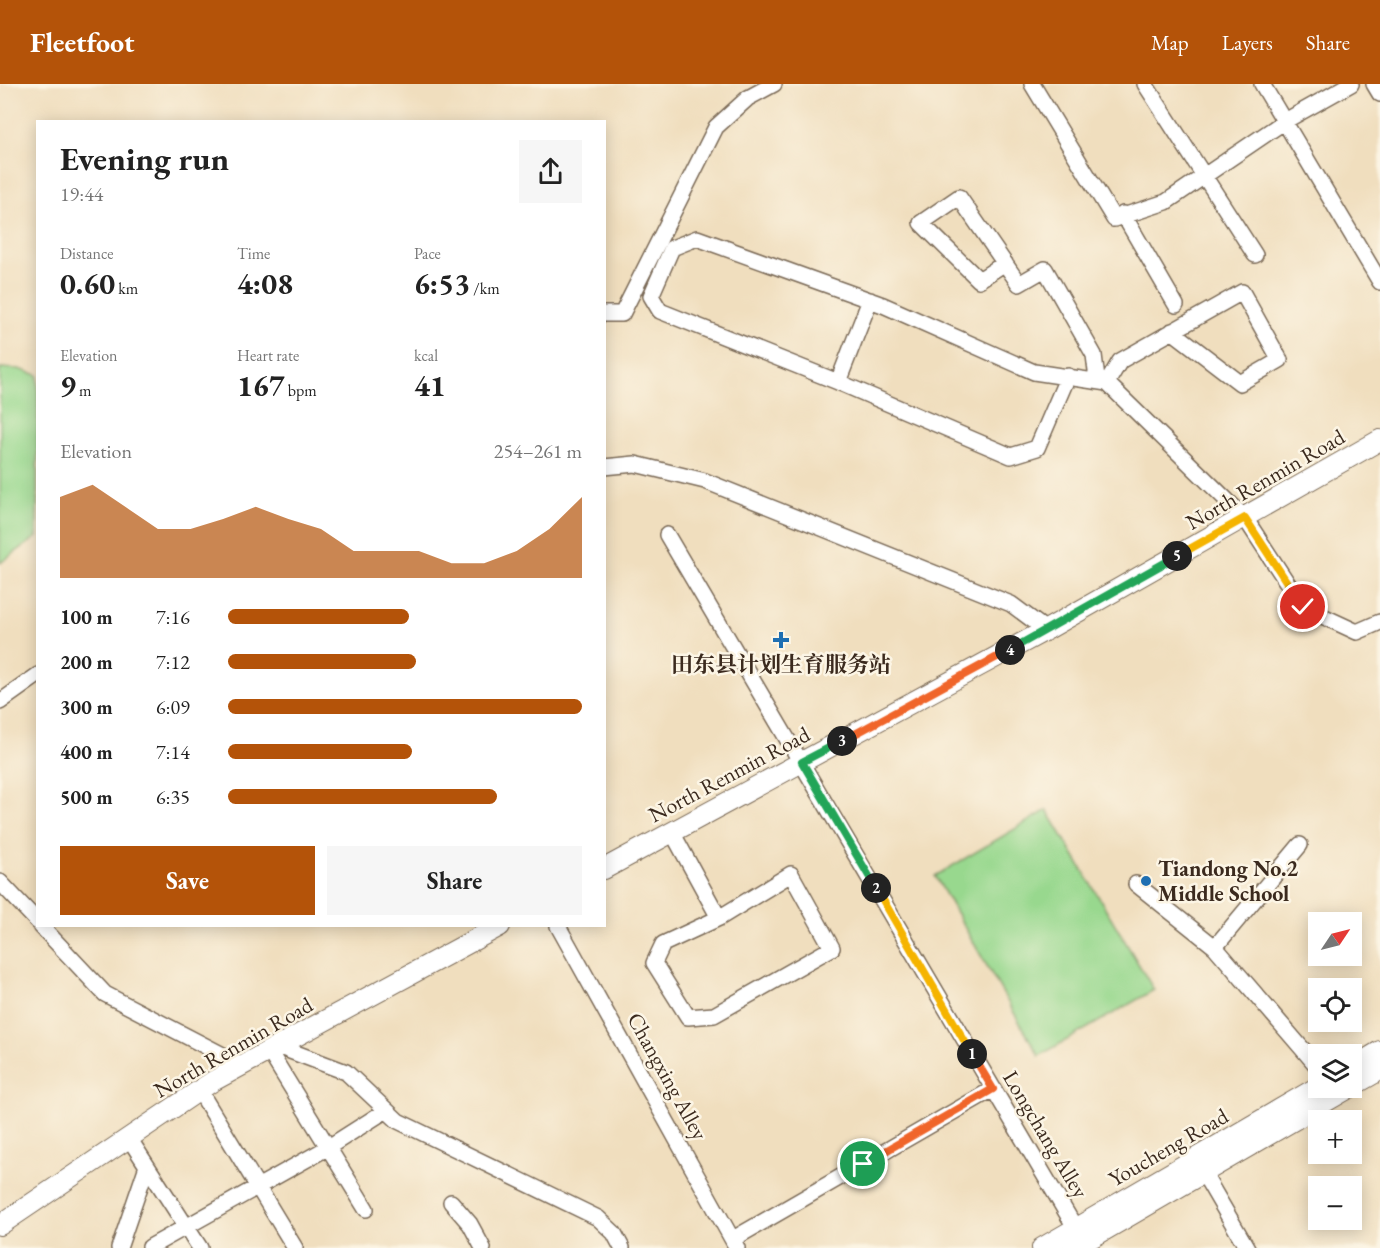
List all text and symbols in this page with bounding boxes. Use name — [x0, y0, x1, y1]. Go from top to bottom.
text: Fleetfoot — [30, 24, 134, 60]
text: Map — [1151, 29, 1189, 56]
text: Layers — [1222, 29, 1273, 56]
text: Share — [1306, 29, 1350, 56]
text: Evening run — [60, 137, 229, 180]
button: share — [519, 140, 582, 203]
text: 19:44 — [60, 181, 103, 207]
text: Distance — [60, 243, 113, 264]
text: Time — [237, 243, 270, 264]
text: Pace — [414, 243, 441, 264]
text: 0.60 — [60, 264, 115, 303]
text: 4:08 — [237, 264, 293, 303]
text: 6:53 — [414, 264, 470, 303]
text: km — [115, 278, 138, 299]
text: /km — [470, 278, 500, 299]
text: Elevation — [60, 345, 118, 366]
text: Heart rate — [237, 345, 299, 366]
text: kcal — [414, 345, 438, 366]
text: 9 — [60, 366, 76, 405]
text: 167 — [237, 366, 285, 405]
text: 41 — [414, 366, 446, 405]
text: m — [76, 380, 92, 401]
text: bpm — [285, 380, 317, 401]
street label: North Renmin Road — [1181, 422, 1351, 537]
text: Elevation — [60, 438, 132, 464]
text: 254–261 m — [494, 438, 582, 464]
pin: 5 — [1162, 541, 1192, 571]
text: 5 — [1173, 545, 1181, 566]
pin — [1277, 581, 1328, 632]
icon: check — [1286, 590, 1319, 623]
text: 100 m — [60, 604, 113, 630]
text: 7:16 — [156, 604, 190, 630]
marker: 田东县计划生育服务站 — [772, 631, 790, 649]
pin: 4 — [995, 635, 1025, 665]
text: 4 — [1006, 639, 1014, 660]
text: 200 m — [60, 649, 113, 675]
text: 7:12 — [156, 649, 190, 675]
place label: 田东县计划生育服务站 — [671, 650, 891, 679]
text: 300 m — [60, 694, 113, 720]
text: 6:09 — [156, 694, 190, 720]
street label: North Renmin Road — [644, 719, 816, 829]
pin: 3 — [827, 726, 857, 756]
text: 3 — [838, 730, 846, 751]
text: 400 m — [60, 739, 113, 765]
text: 7:14 — [156, 739, 190, 765]
text: 500 m — [60, 784, 113, 810]
text: 6:35 — [156, 784, 190, 810]
button: Save — [60, 846, 315, 915]
button: Share — [327, 846, 582, 915]
place label: Tiandong No.2 Middle School — [1158, 854, 1298, 908]
pin: 2 — [861, 873, 891, 903]
marker: Tiandong No.2 Middle School — [1139, 874, 1153, 888]
text: 2 — [872, 877, 880, 898]
north arrow — [1308, 912, 1362, 966]
map controls — [1308, 912, 1362, 1230]
button: locate — [1308, 978, 1362, 1032]
street label: North Renmin Road — [149, 990, 319, 1105]
street label: Changxing Alley — [621, 1007, 715, 1145]
pin: 1 — [957, 1039, 987, 1069]
text: 1 — [968, 1043, 976, 1064]
button: layers — [1308, 1044, 1362, 1098]
street label: Longchang Alley — [996, 1065, 1095, 1204]
street label: Youcheng Road — [1103, 1101, 1234, 1193]
button: + — [1308, 1110, 1362, 1164]
pin — [837, 1138, 888, 1189]
icon: arrive — [846, 1147, 879, 1180]
button: − — [1308, 1176, 1362, 1230]

